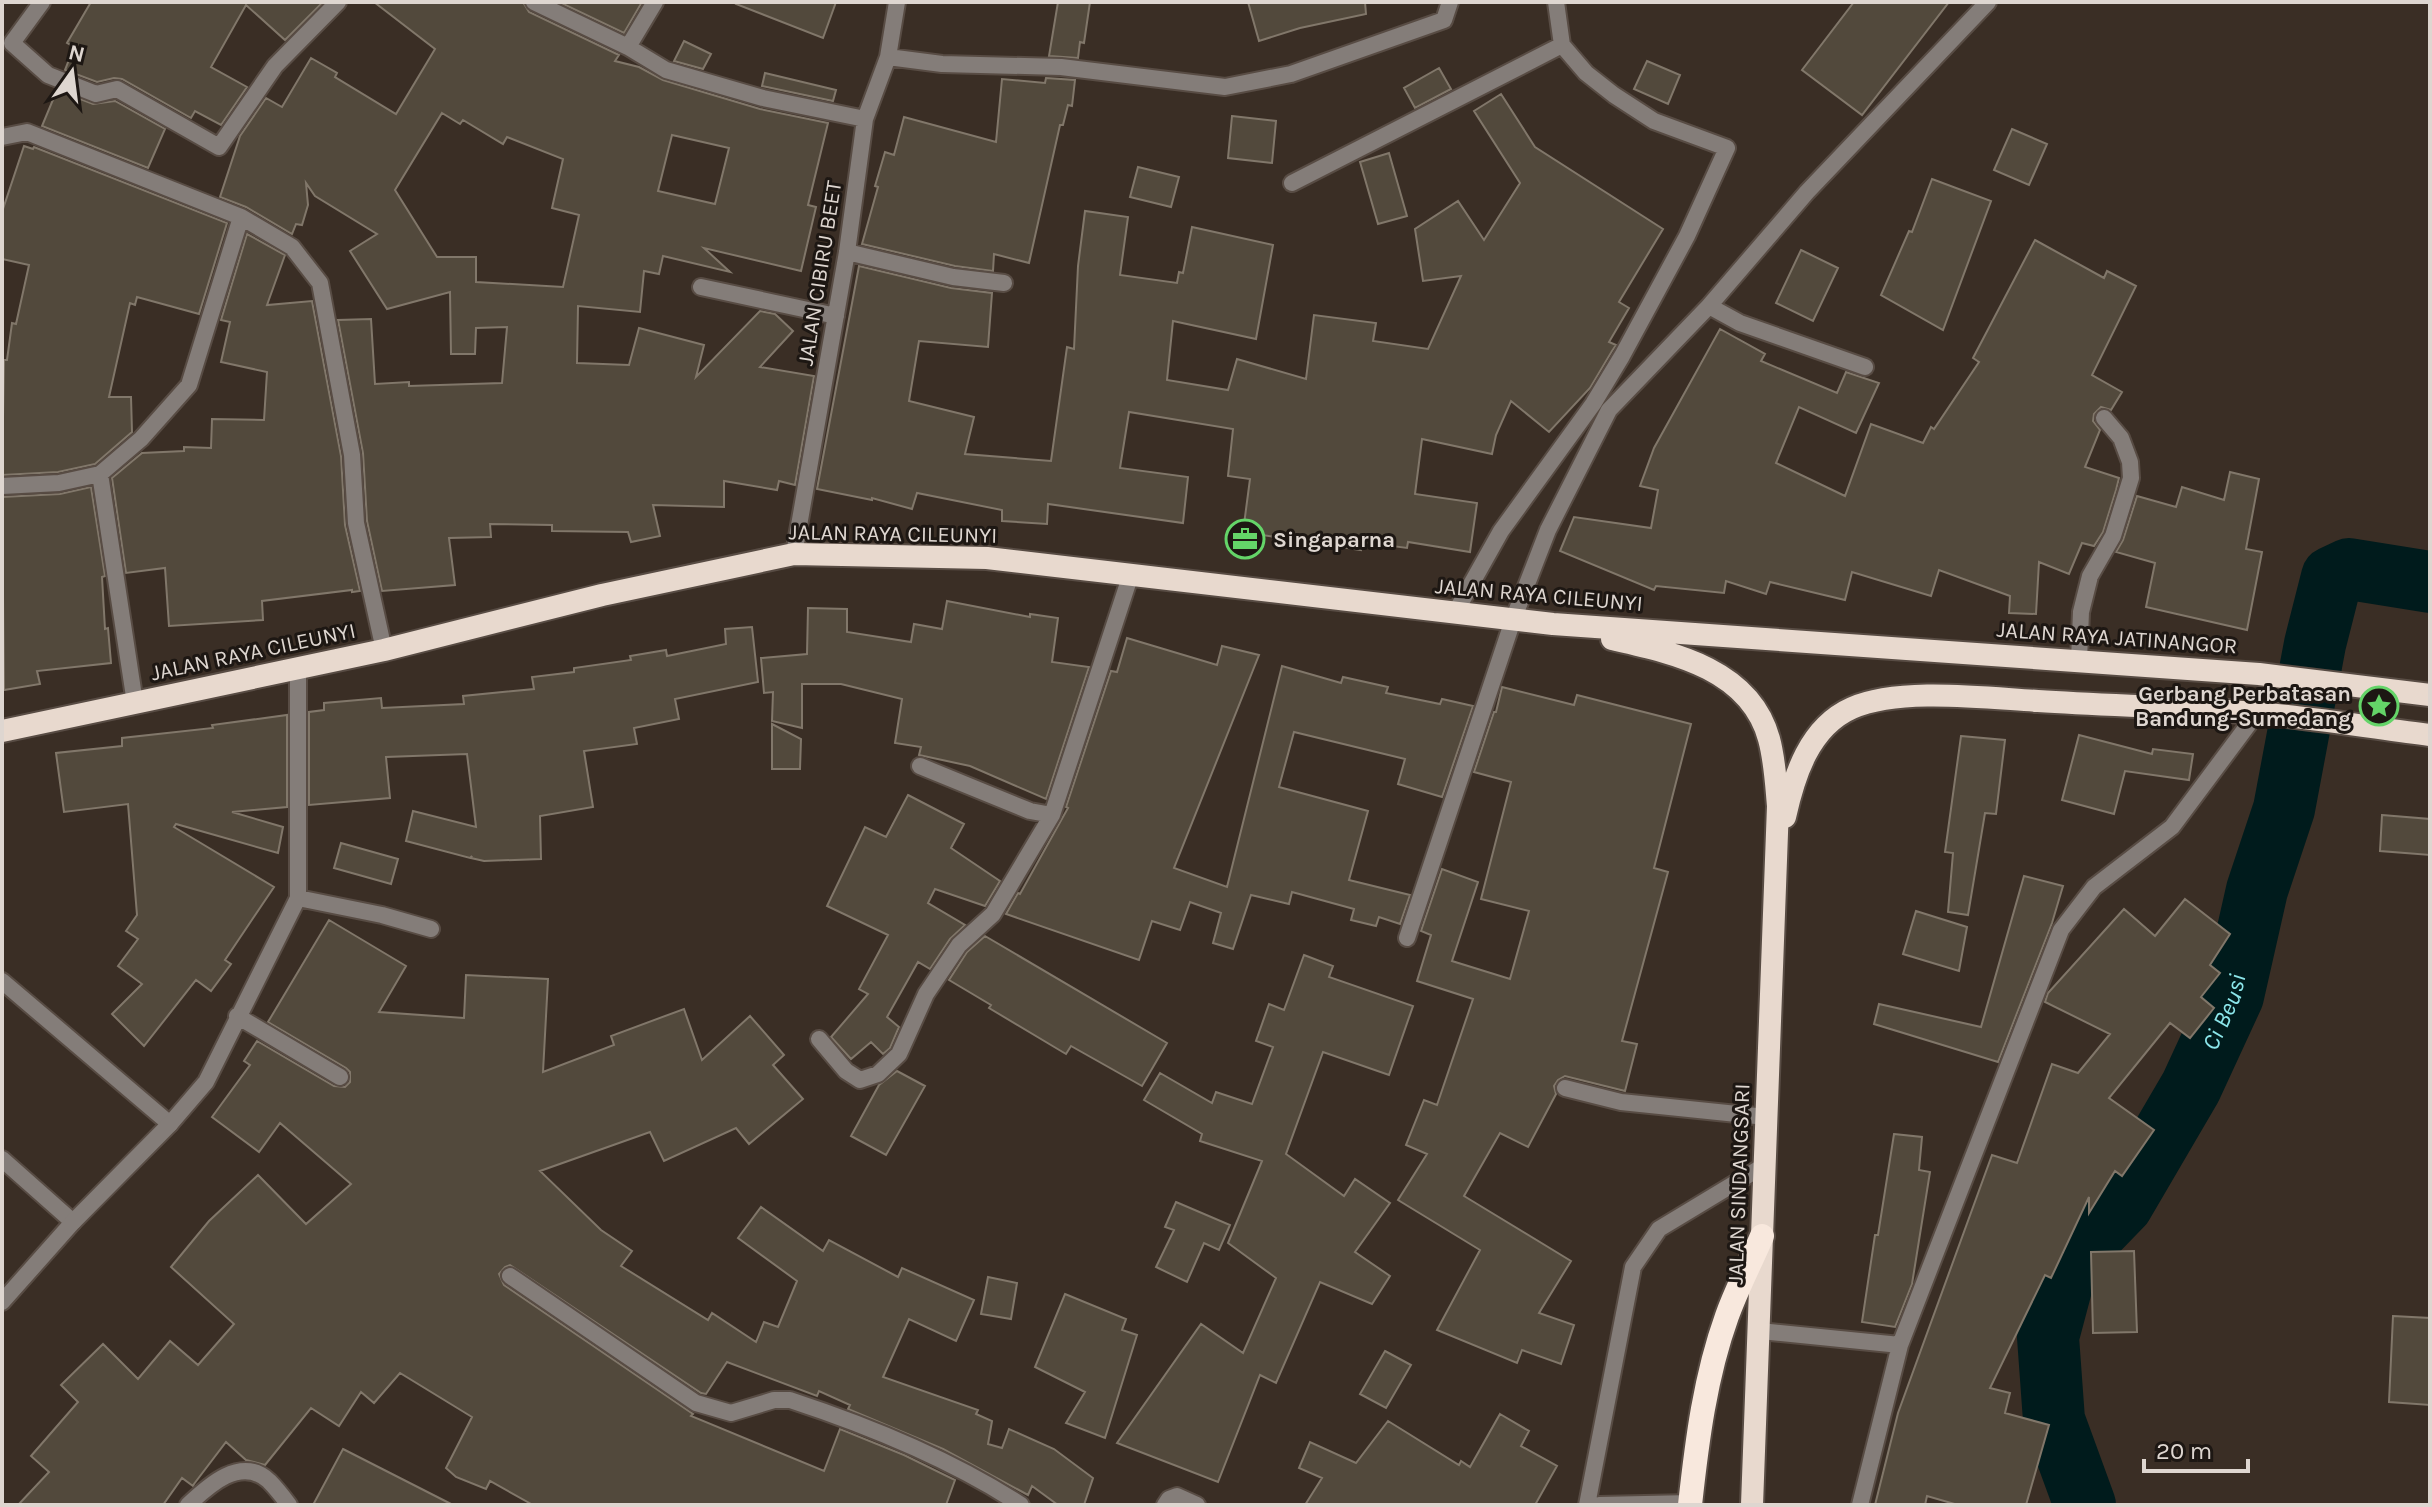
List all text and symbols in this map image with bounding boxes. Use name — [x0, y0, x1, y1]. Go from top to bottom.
north arrow — [32, 32, 112, 112]
text: N — [66, 39, 87, 68]
street label: JALAN CIBIRU BEET — [793, 179, 847, 367]
office icon: Singaparna — [1224, 518, 1266, 560]
street label: JALAN RAYA CILEUNYI — [788, 519, 997, 549]
place label: Singaparna — [1273, 527, 1395, 553]
street label: JALAN RAYA CILEUNYI — [1434, 573, 1644, 617]
street label: JALAN RAYA JATINANGOR — [1996, 617, 2238, 659]
street label: JALAN RAYA CILEUNYI — [148, 618, 358, 686]
place label: Gerbang Perbatasan Bandung-Sumedang — [2135, 681, 2351, 732]
place icon: Gerbang Perbatasan Bandung-Sumedang — [2358, 685, 2400, 727]
water label: Ci Beusi — [2196, 971, 2252, 1055]
street label: JALAN SINDANGSARI — [1722, 1083, 1756, 1285]
scale bar — [2144, 1423, 2248, 1473]
text: 20 m — [2156, 1437, 2212, 1465]

